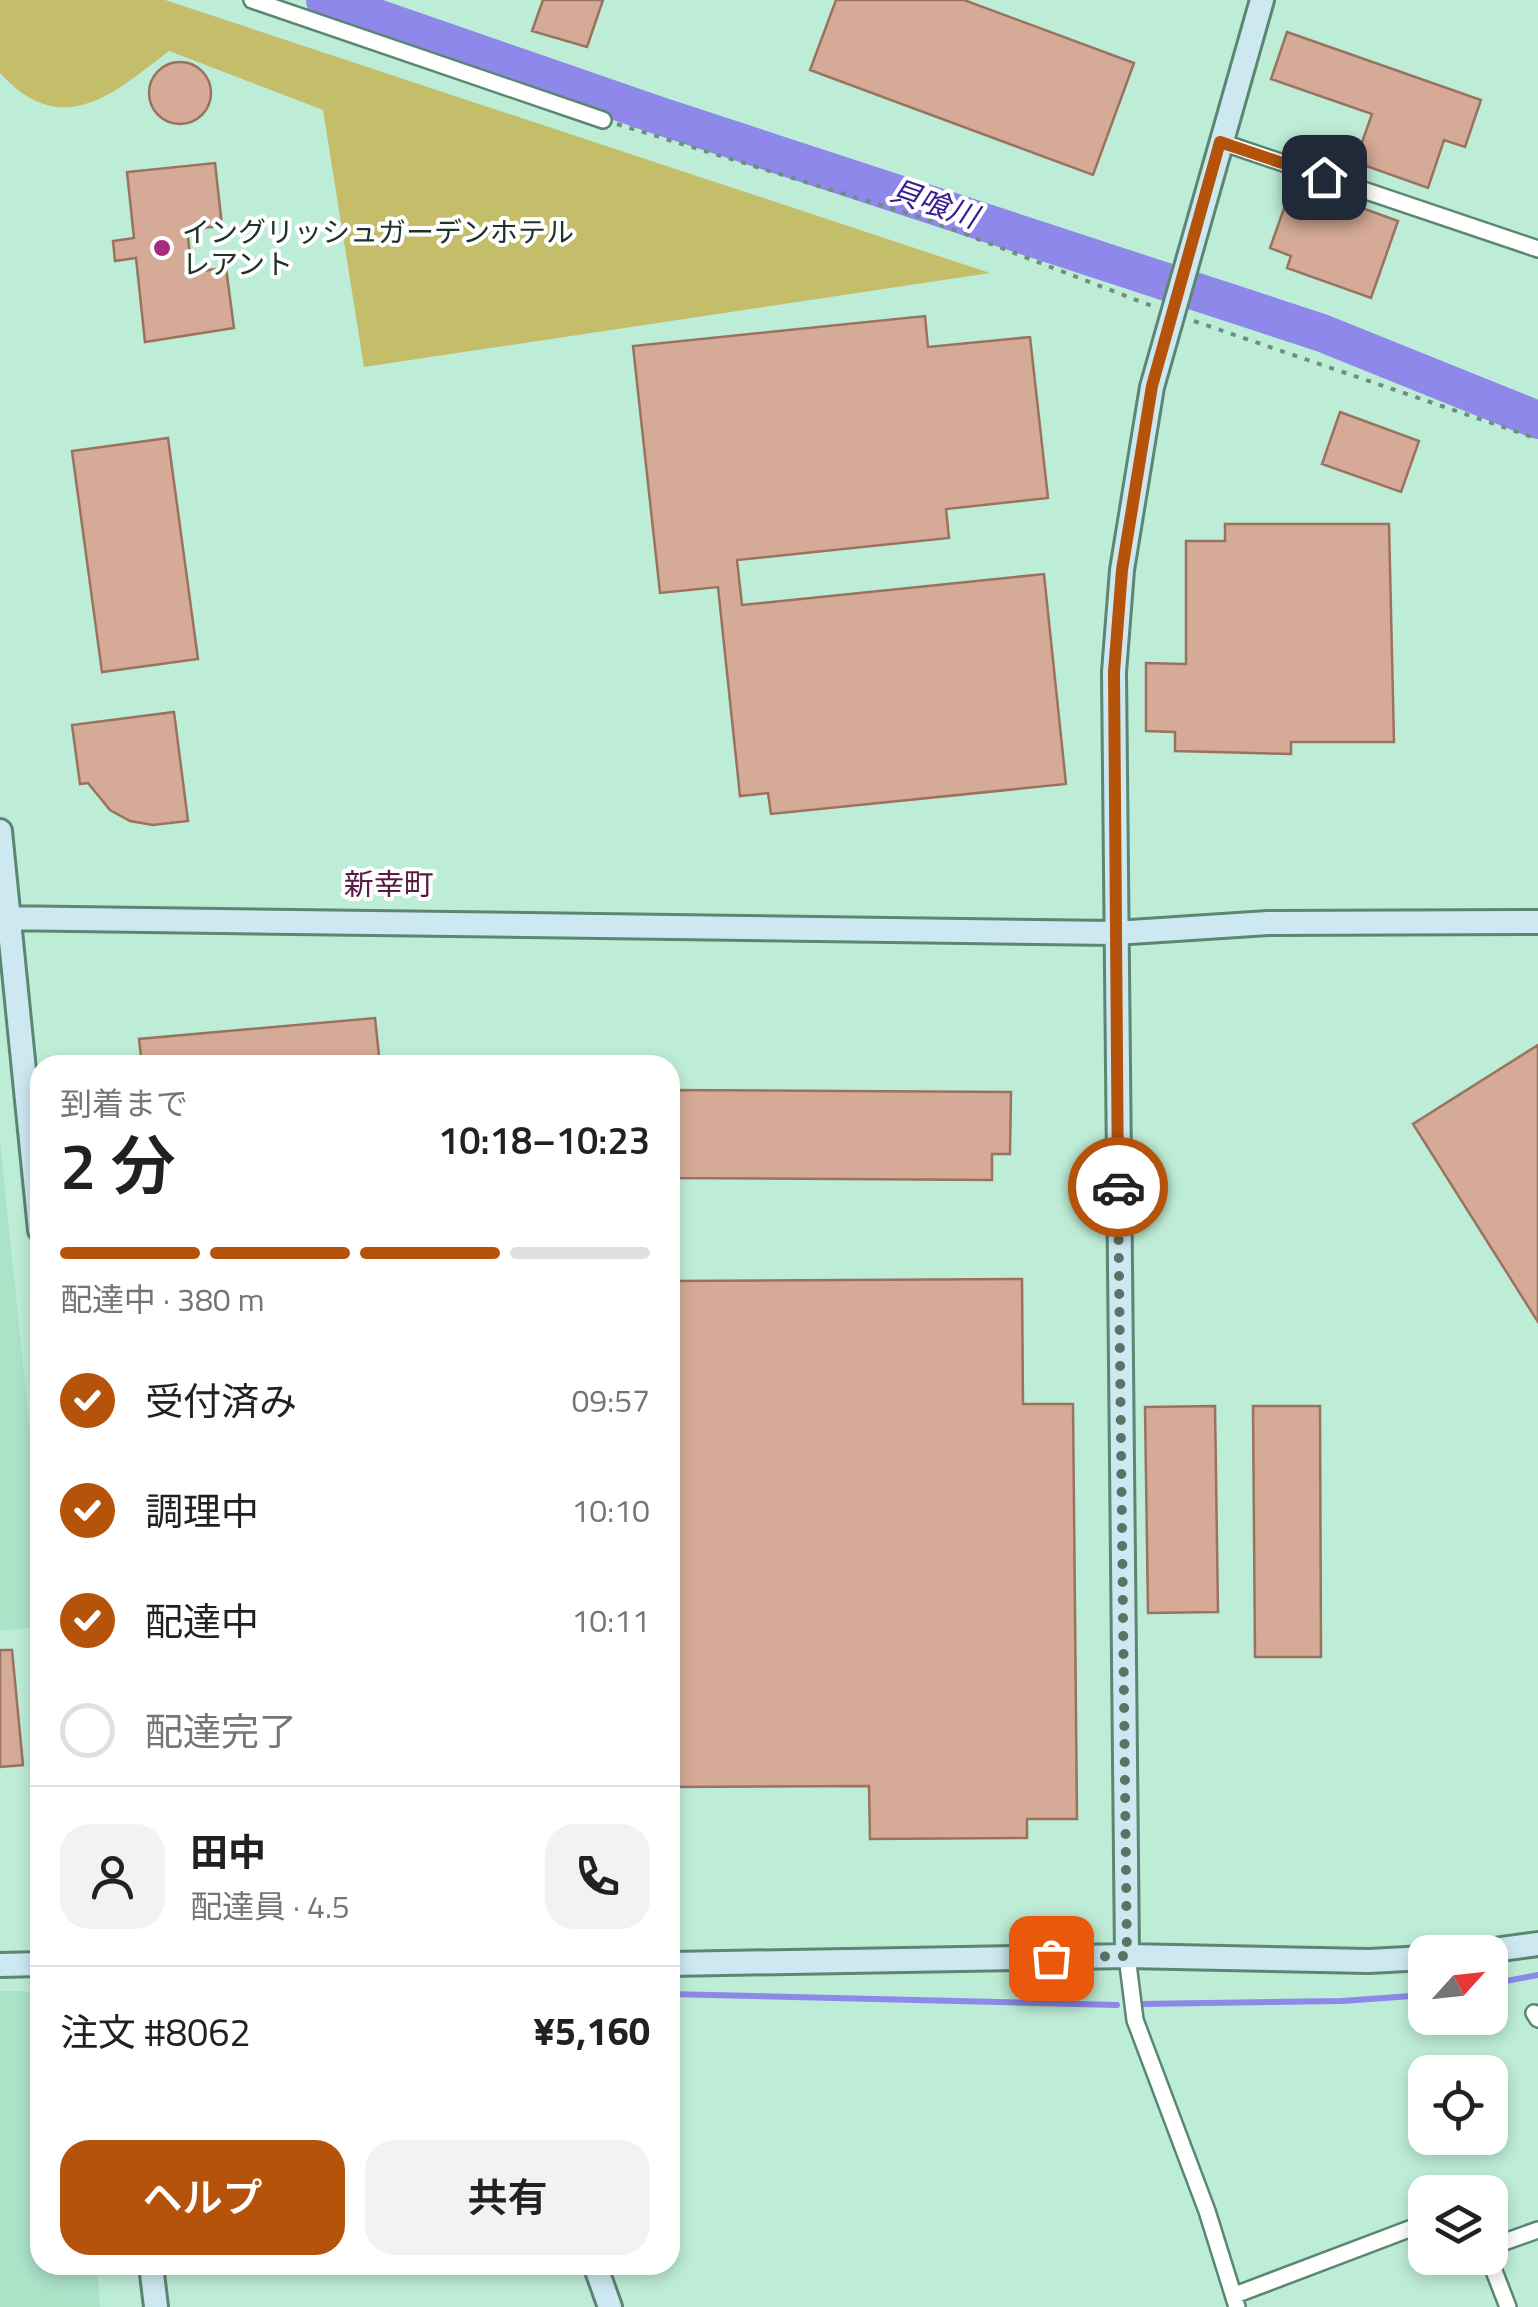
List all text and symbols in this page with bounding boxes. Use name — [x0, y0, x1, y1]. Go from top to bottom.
pin — [1282, 135, 1367, 220]
icon: home — [1297, 150, 1352, 205]
water label: 貝喰川 — [884, 167, 987, 240]
place label: イングリッシュガーデンホテル レアント — [182, 210, 574, 285]
marker: イングリッシュガーデンホテル レアント — [151, 237, 173, 259]
district label: 新幸町 — [344, 861, 434, 907]
text: 到着まで — [60, 1079, 188, 1127]
text: 10:18–10:23 — [438, 1111, 650, 1169]
text: 2 分 — [60, 1115, 176, 1214]
courier — [1068, 1137, 1168, 1237]
icon: car — [1091, 1160, 1146, 1215]
text: 配達中 · 380 m — [60, 1275, 265, 1323]
text: 受付済み — [145, 1372, 297, 1430]
icon: check — [60, 1373, 115, 1428]
text: 09:57 — [571, 1376, 650, 1424]
text: 調理中 — [145, 1482, 259, 1540]
icon: check — [60, 1483, 115, 1538]
text: 10:10 — [571, 1486, 650, 1534]
text: 配達中 — [145, 1592, 259, 1650]
icon: check — [60, 1593, 115, 1648]
text: 10:11 — [571, 1596, 650, 1644]
text: 配達完了 — [145, 1702, 297, 1760]
text: 田中 — [190, 1823, 266, 1881]
button: person — [60, 1824, 165, 1929]
button: phone — [545, 1824, 650, 1929]
text: 配達員 · 4.5 — [190, 1882, 350, 1930]
pin — [1009, 1916, 1094, 2001]
icon: bag — [1024, 1931, 1079, 1986]
north arrow — [1408, 1935, 1508, 2035]
map controls — [1408, 1935, 1508, 2275]
text: ¥5,160 — [534, 2002, 650, 2060]
text: 注文 #8062 — [60, 2003, 251, 2061]
button: locate — [1408, 2055, 1508, 2155]
button: ヘルプ — [60, 2140, 345, 2255]
button: 共有 — [365, 2140, 650, 2255]
button: layers — [1408, 2175, 1508, 2275]

